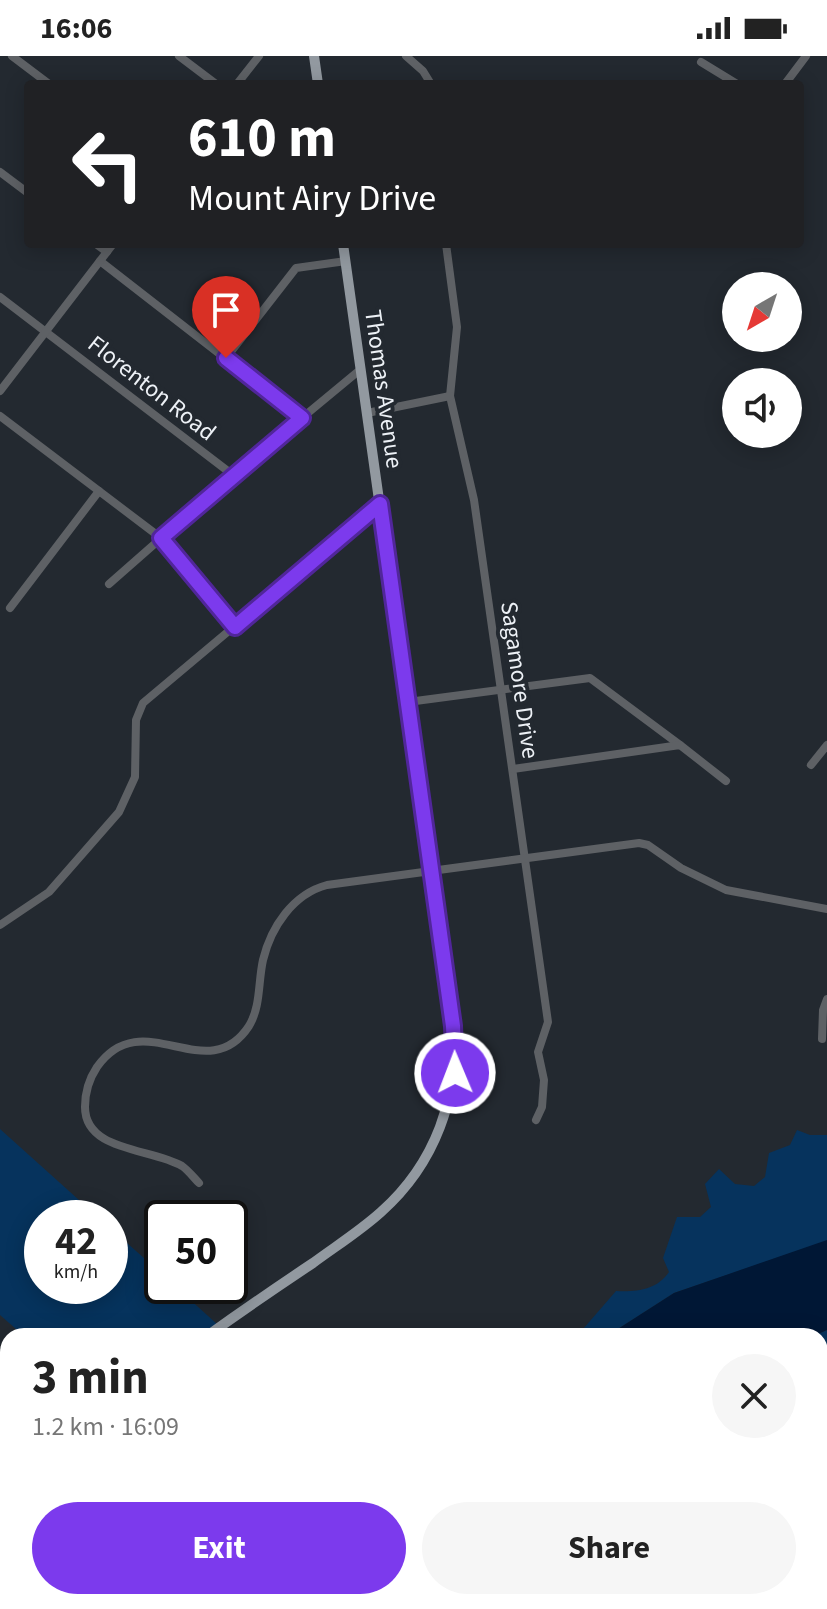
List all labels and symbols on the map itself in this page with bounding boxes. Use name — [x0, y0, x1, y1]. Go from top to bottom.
north arrow — [722, 272, 802, 352]
pin — [192, 276, 260, 358]
street label: Thomas Avenue — [355, 308, 412, 471]
street label: Florenton Road — [80, 327, 223, 450]
street label: Sagamore Drive — [491, 599, 548, 761]
position arrow — [413, 1031, 497, 1115]
speed limit sign: 50 — [144, 1200, 248, 1304]

